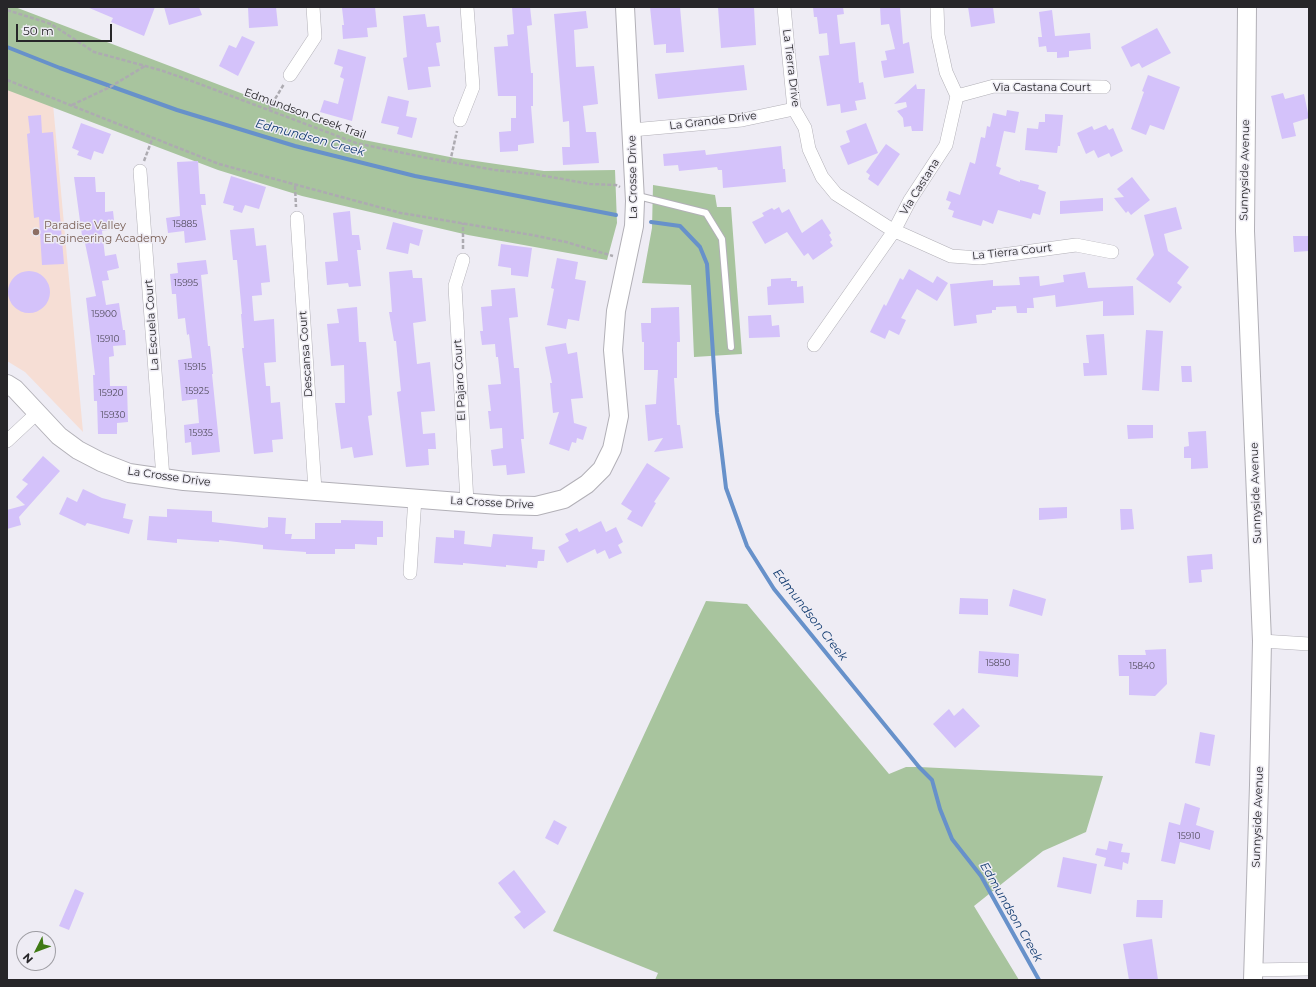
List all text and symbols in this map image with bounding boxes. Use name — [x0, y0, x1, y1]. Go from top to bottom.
scale bar — [18, 16, 114, 42]
text: 50 m — [23, 23, 54, 38]
street label: La Tierra Drive — [780, 28, 802, 108]
street label: Via Castana Court — [993, 81, 1091, 95]
street label: Edmundson Creek Trail — [242, 86, 368, 142]
street label: La Grande Drive — [669, 109, 757, 133]
water label: Edmundson Creek — [254, 116, 366, 160]
street label: Sunnyside Avenue — [1238, 119, 1252, 221]
street label: La Crosse Drive — [626, 135, 640, 219]
street label: Via Castana — [897, 156, 943, 218]
place label: Paradise Valley Engineering Academy — [44, 219, 167, 245]
house number: 15885 — [173, 219, 197, 229]
marker: Paradise Valley Engineering Academy — [31, 227, 41, 237]
street label: La Tierra Court — [971, 241, 1053, 263]
house number: 15995 — [174, 278, 198, 288]
street label: La Escuela Court — [142, 279, 162, 371]
house number: 15900 — [91, 309, 117, 319]
street label: Descansa Court — [296, 310, 316, 398]
house number: 15910 — [96, 334, 120, 344]
street label: El Pajaro Court — [451, 339, 469, 421]
house number: 15915 — [184, 362, 206, 372]
house number: 15925 — [185, 386, 209, 396]
house number: 15920 — [99, 388, 123, 398]
house number: 15930 — [101, 410, 125, 420]
house number: 15935 — [189, 428, 213, 438]
street label: Sunnyside Avenue — [1248, 442, 1264, 544]
street label: La Crosse Drive — [127, 465, 211, 489]
street label: La Crosse Drive — [450, 494, 534, 512]
water label: Edmundson Creek — [770, 566, 850, 664]
house number: 15850 — [985, 658, 1011, 668]
house number: 15840 — [1129, 661, 1155, 671]
street label: Sunnyside Avenue — [1250, 766, 1266, 868]
house number: 15910 — [1177, 831, 1201, 841]
water label: Edmundson Creek — [977, 860, 1045, 964]
north arrow — [16, 931, 56, 971]
text: N — [20, 950, 36, 966]

